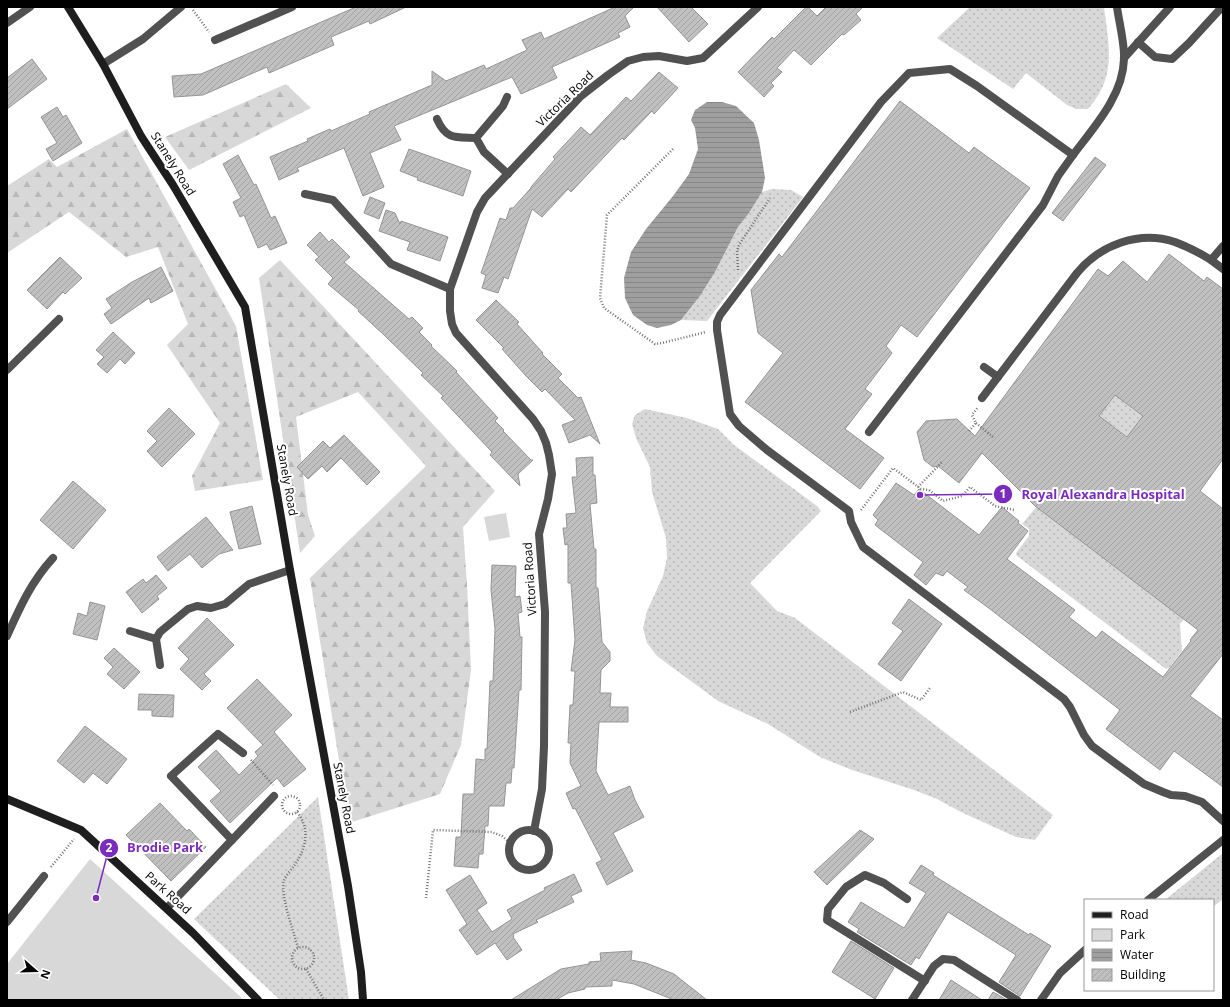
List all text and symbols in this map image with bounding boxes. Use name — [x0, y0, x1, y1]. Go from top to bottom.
street label: Victoria Road — [532, 67, 597, 130]
street label: Stanely Road — [147, 129, 200, 199]
street label: Stanely Road — [273, 443, 302, 517]
callout: Royal Alexandra Hospital — [993, 482, 1192, 507]
text: 1 — [1000, 485, 1006, 502]
text: Royal Alexandra Hospital — [1021, 485, 1185, 503]
street label: Victoria Road — [518, 542, 541, 616]
street label: Stanely Road — [329, 761, 360, 835]
callout: Brodie Park — [99, 835, 211, 860]
text: Brodie Park — [127, 838, 204, 856]
text: 2 — [106, 839, 113, 856]
street label: Park Road — [142, 867, 195, 918]
legend — [1084, 899, 1214, 991]
text: Road — [1120, 906, 1149, 923]
text: Park — [1120, 926, 1146, 943]
text: Water — [1120, 946, 1154, 963]
north arrow — [16, 951, 56, 991]
text: Building — [1120, 966, 1166, 983]
text: N — [37, 968, 54, 981]

